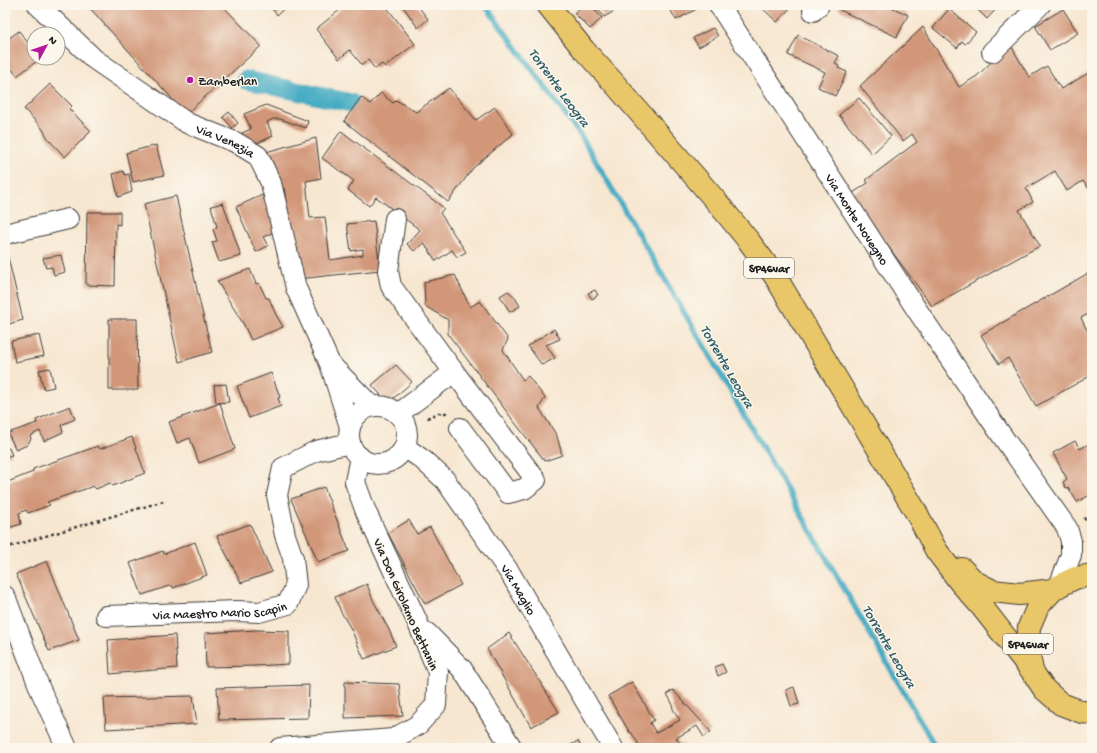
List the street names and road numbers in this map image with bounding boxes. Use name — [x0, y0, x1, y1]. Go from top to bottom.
street label: Via Venezia — [192, 122, 257, 162]
street label: Via Monte Novegno — [820, 171, 891, 269]
road number: SP46var — [744, 258, 794, 278]
street label: Via Don Girolamo Bettanin — [368, 536, 441, 674]
street label: Via Maglio — [496, 561, 538, 619]
street label: Via Maestro Mario Scapin — [152, 599, 290, 624]
road number: SP46var — [1003, 634, 1053, 654]

